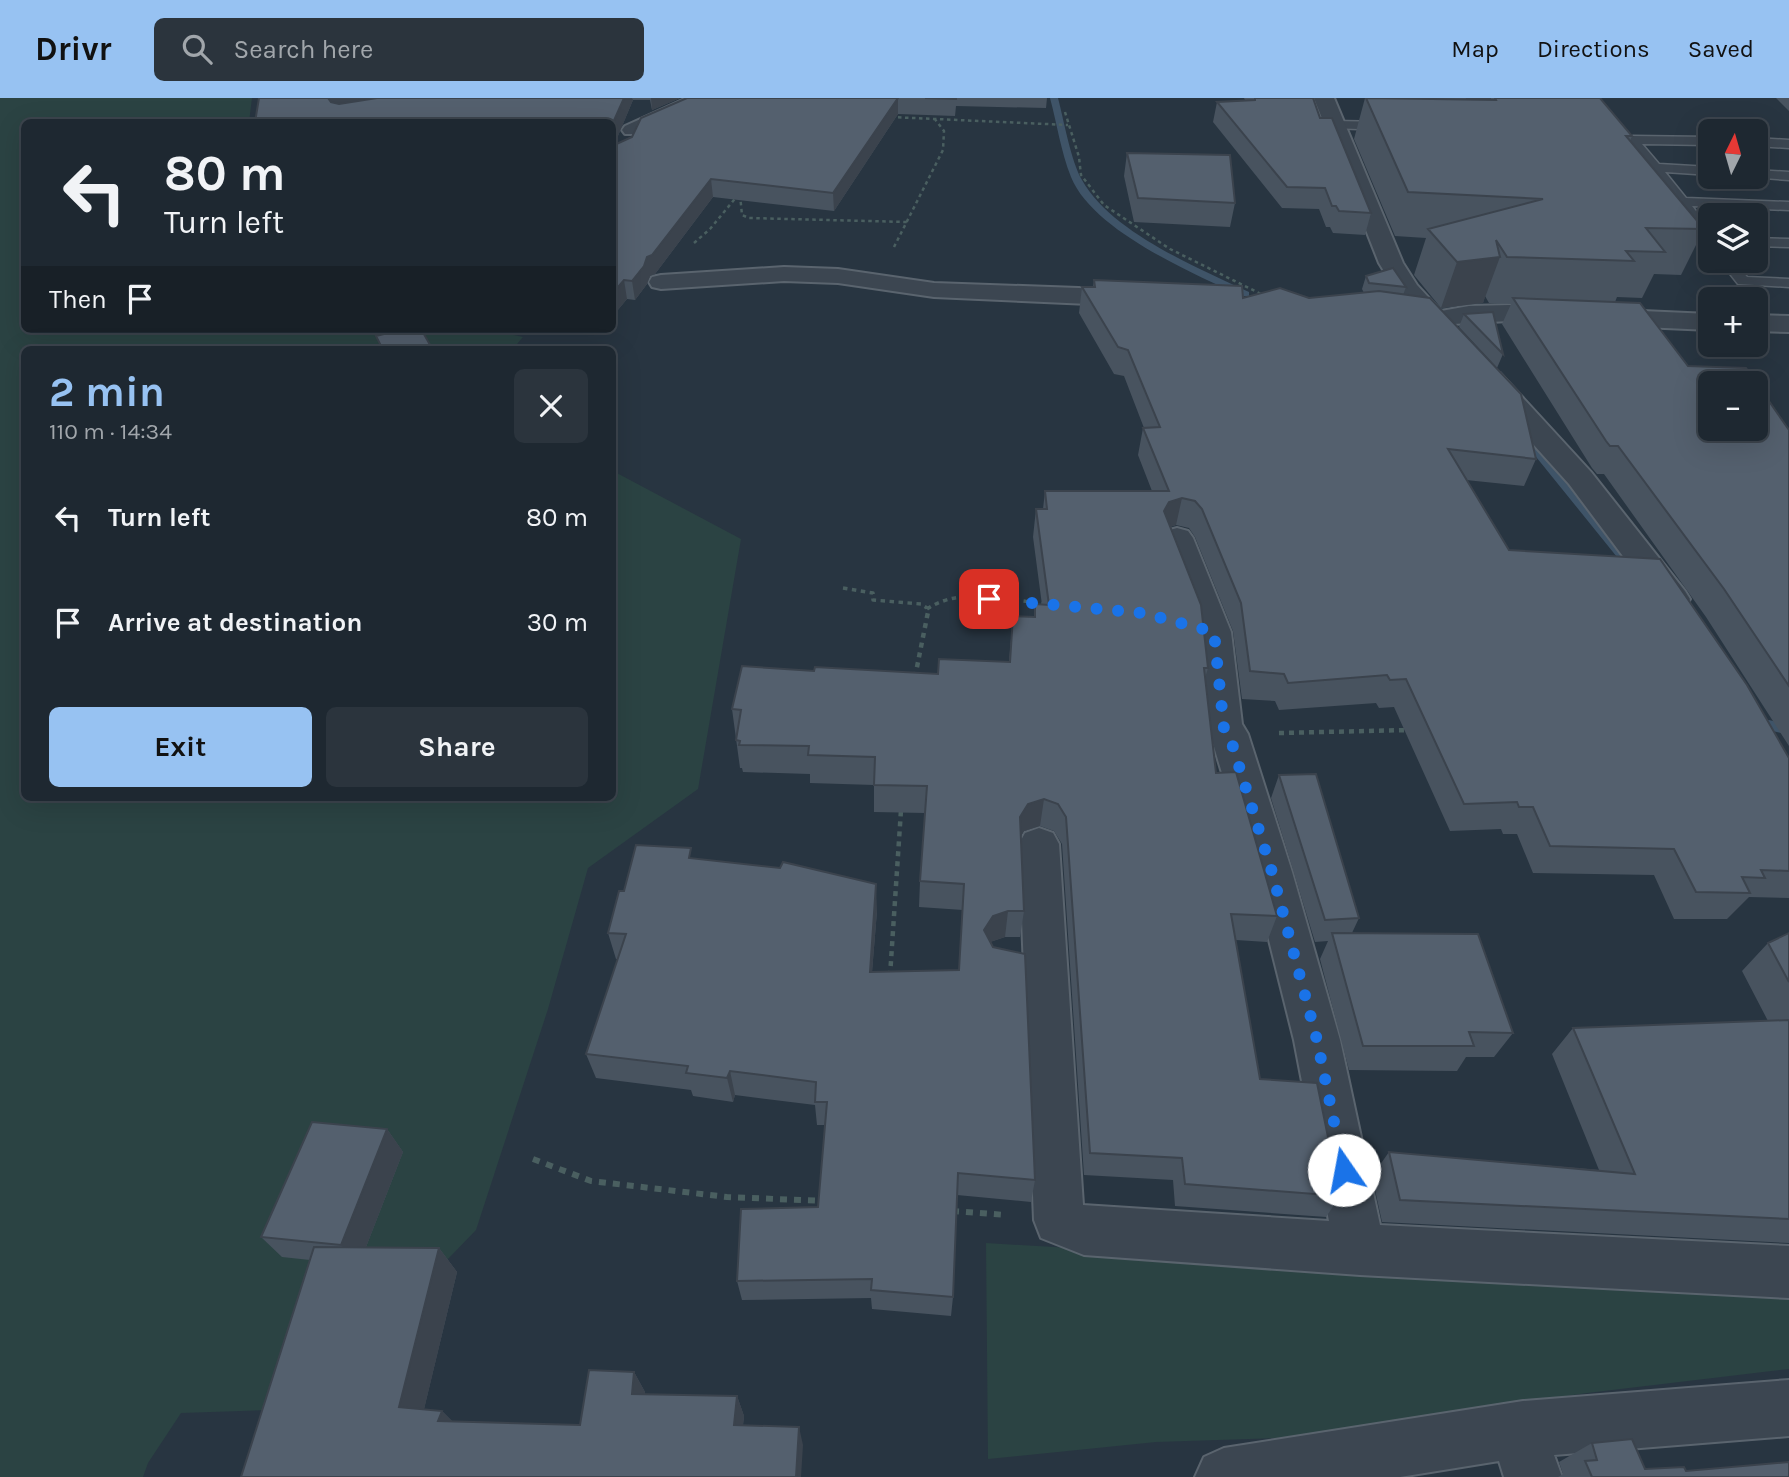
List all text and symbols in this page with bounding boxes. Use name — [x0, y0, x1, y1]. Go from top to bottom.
search box — [154, 18, 644, 81]
text: Drivr — [35, 30, 112, 68]
icon: search — [178, 30, 216, 68]
text: Search here — [234, 34, 373, 65]
text: Map — [1451, 35, 1499, 63]
text: Directions — [1537, 35, 1650, 63]
text: Saved — [1688, 35, 1754, 63]
north arrow — [1698, 119, 1768, 189]
map controls — [1698, 119, 1768, 441]
text: 80 m — [164, 145, 286, 202]
icon: left — [49, 147, 140, 238]
button: layers — [1698, 203, 1768, 273]
text: Turn left — [164, 204, 284, 241]
icon: arrive — [121, 280, 159, 318]
text: Then — [49, 284, 107, 315]
button: + — [1698, 287, 1768, 357]
text: 2 min — [49, 367, 165, 417]
button: close — [514, 369, 588, 443]
button: − — [1698, 371, 1768, 441]
text: 110 m · 14:34 — [49, 418, 172, 445]
icon: left — [49, 499, 87, 537]
text: Turn left — [108, 502, 210, 533]
text: 80 m — [526, 502, 588, 533]
pin — [959, 569, 1019, 629]
icon: arrive — [970, 580, 1008, 618]
icon: arrive — [49, 604, 87, 642]
text: Arrive at destination — [108, 607, 362, 638]
text: 30 m — [527, 607, 588, 638]
button: Exit — [49, 707, 312, 787]
button: Share — [326, 707, 588, 787]
position arrow — [1307, 1133, 1381, 1207]

